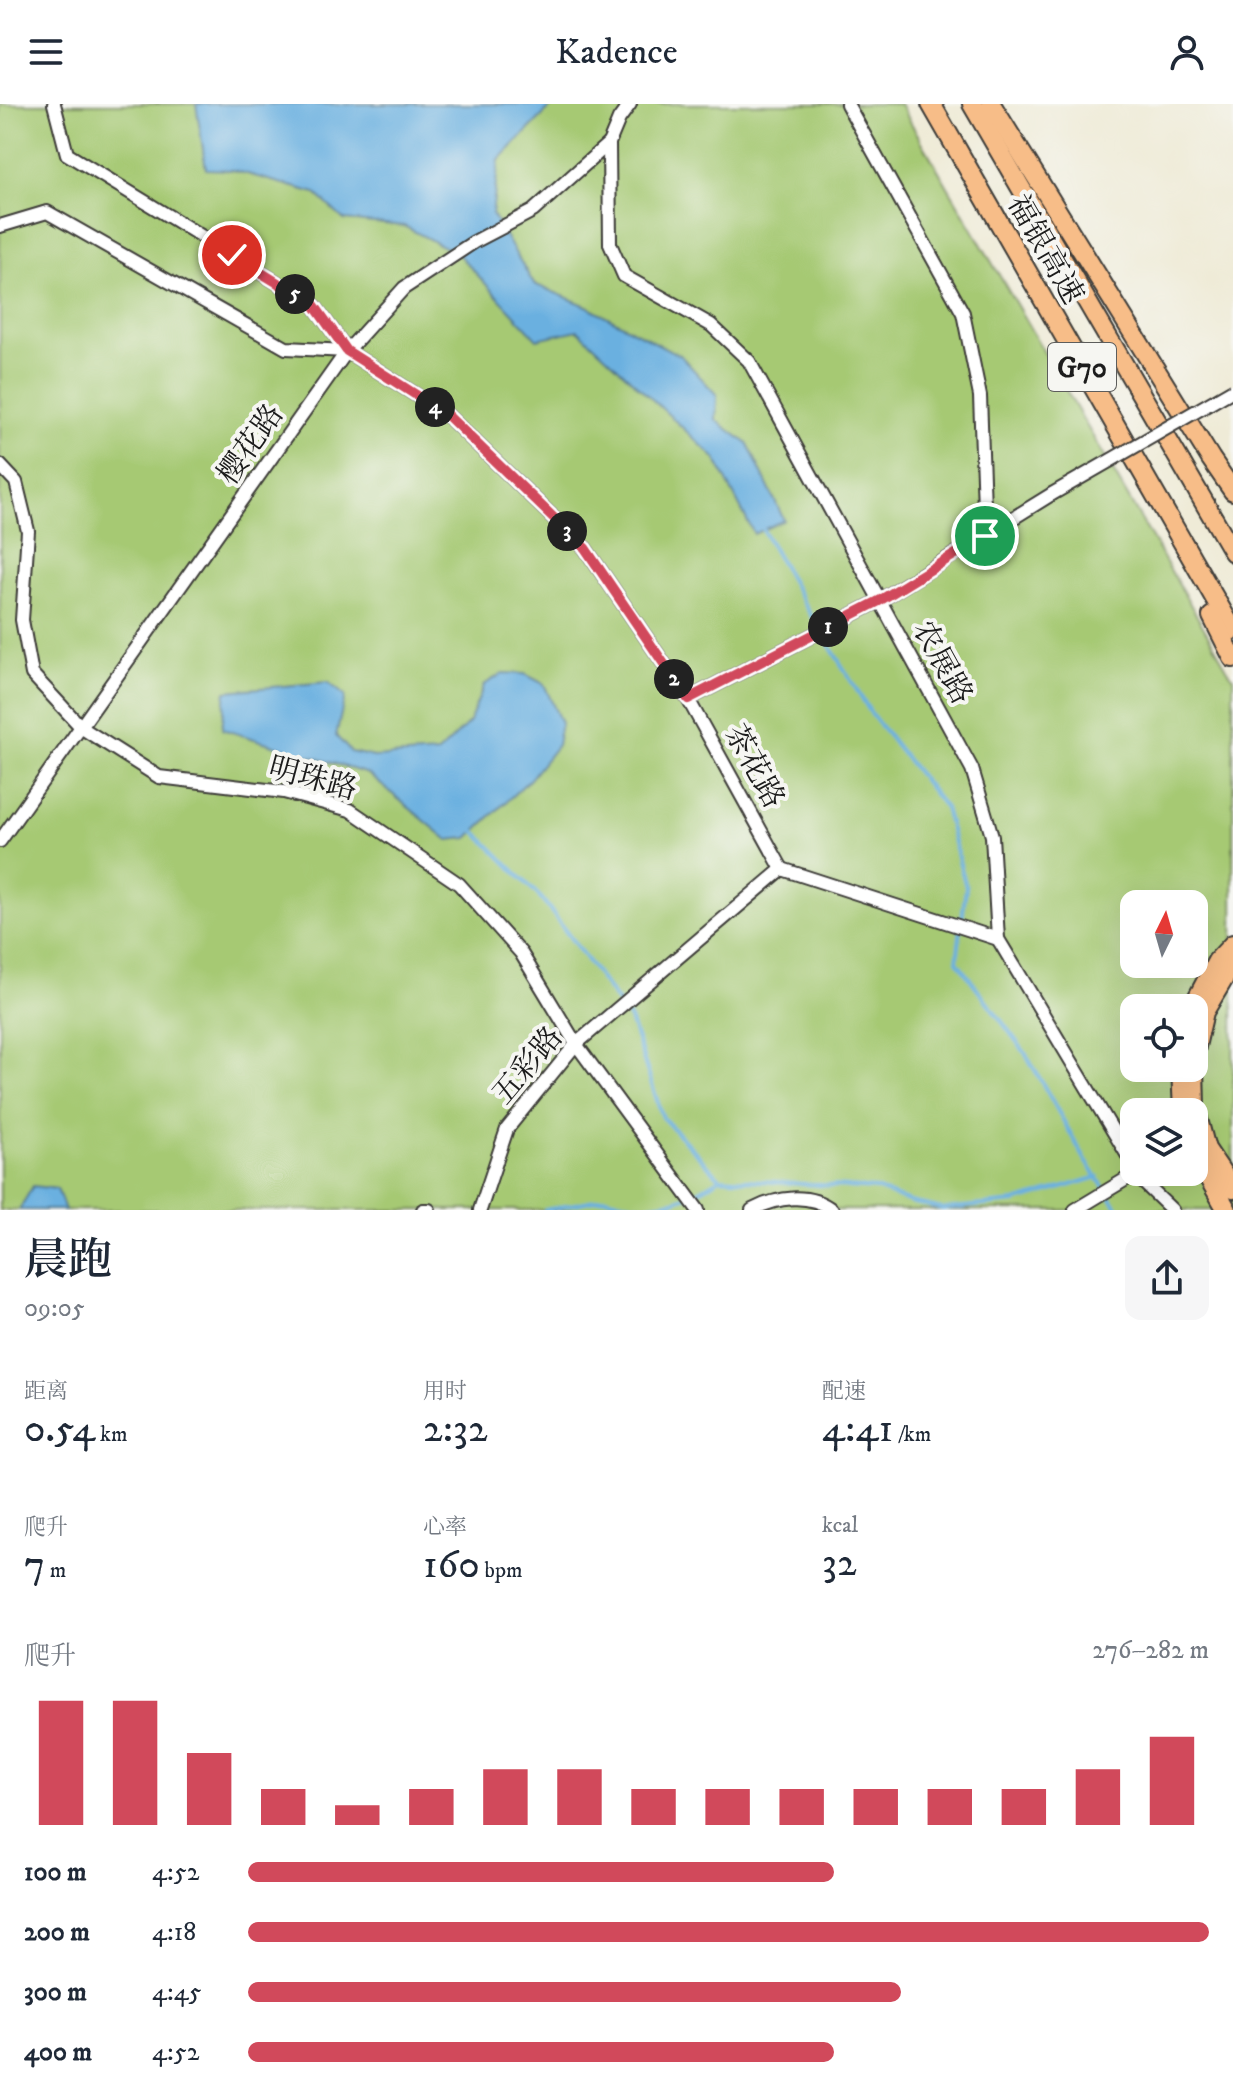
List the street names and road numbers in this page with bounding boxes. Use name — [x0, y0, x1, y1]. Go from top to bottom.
street label: 福银高速 — [999, 189, 1091, 311]
road number: G70 — [1048, 343, 1116, 391]
street label: 樱花路 — [210, 397, 292, 492]
street label: 农展路 — [904, 614, 980, 711]
street label: 茶花路 — [716, 718, 792, 815]
street label: 明珠路 — [264, 750, 361, 809]
street label: 五彩路 — [485, 1020, 571, 1112]

